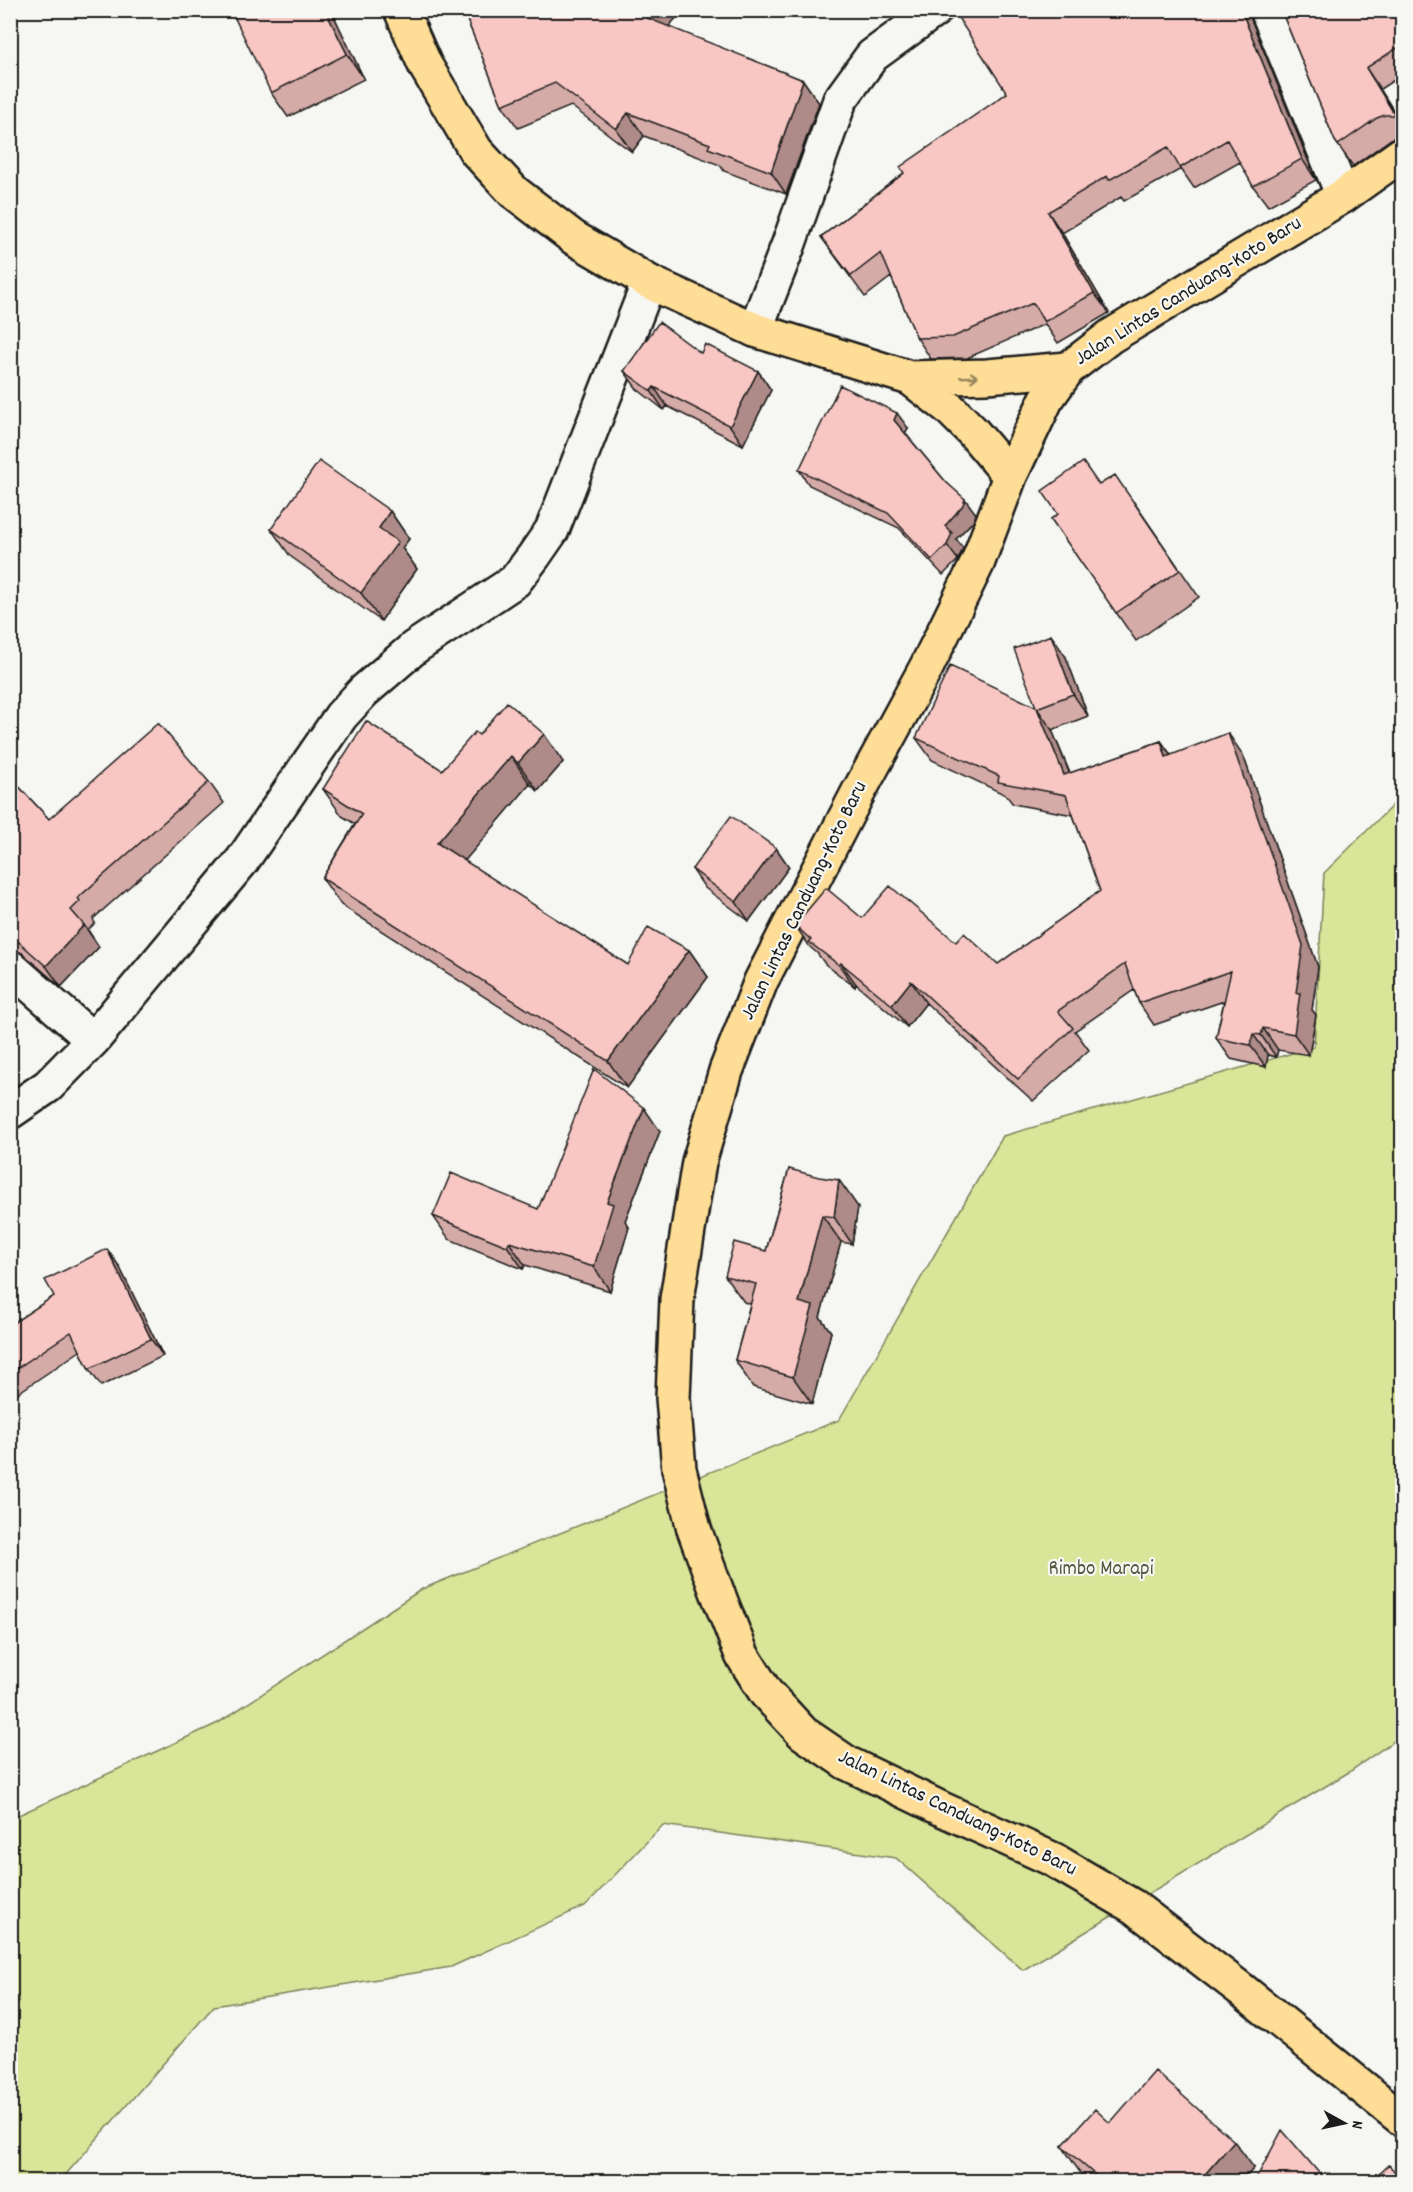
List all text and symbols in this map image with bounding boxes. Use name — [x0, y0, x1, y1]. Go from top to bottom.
street label: Jalan Lintas Canduang-Koto Baru — [1070, 210, 1308, 374]
one-way arrow — [958, 371, 978, 382]
street label: Jalan Lintas Canduang-Koto Baru — [734, 776, 876, 1026]
park label: Rimbo Marapi — [1048, 1555, 1154, 1585]
street label: Jalan Lintas Canduang-Koto Baru — [832, 1743, 1082, 1885]
north arrow — [1314, 2093, 1374, 2153]
text: N — [1344, 2119, 1368, 2130]

